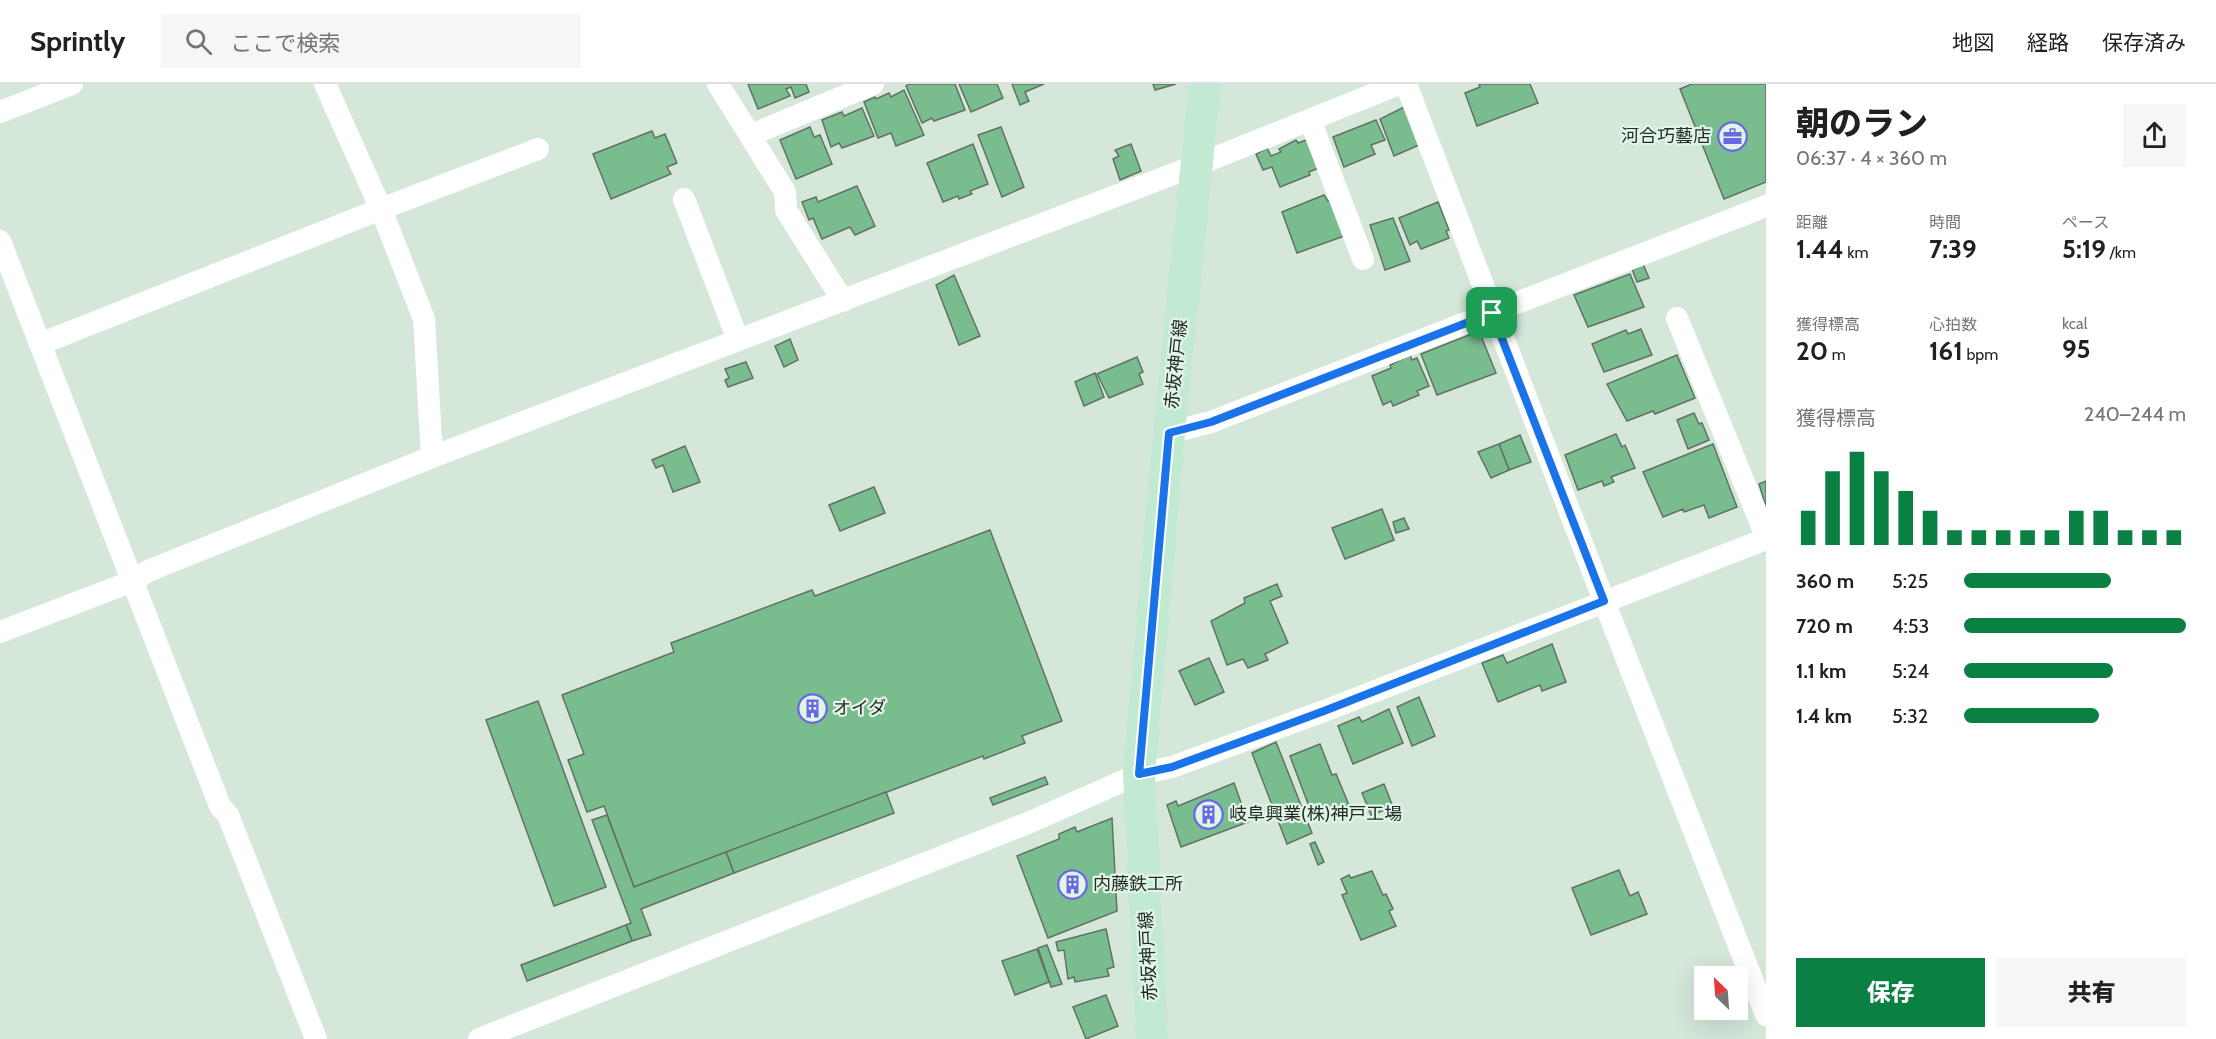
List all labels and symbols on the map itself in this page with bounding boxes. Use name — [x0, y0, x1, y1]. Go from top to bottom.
office icon: 河合巧藝店 — [1716, 120, 1748, 152]
place label: 河合巧藝店 — [1621, 125, 1711, 147]
pin — [1466, 287, 1517, 338]
street label: 赤坂神戸線 — [1160, 318, 1192, 410]
building icon: オイダ — [796, 692, 828, 724]
place label: オイダ — [833, 697, 886, 719]
building icon: 岐阜興業(株)神戸工場 — [1192, 798, 1224, 830]
place label: 岐阜興業(株)神戸工場 — [1229, 803, 1402, 825]
building icon: 内藤鉄工所 — [1056, 868, 1088, 900]
place label: 内藤鉄工所 — [1093, 873, 1183, 895]
street label: 赤坂神戸線 — [1135, 910, 1161, 1002]
north arrow — [1694, 966, 1748, 1020]

